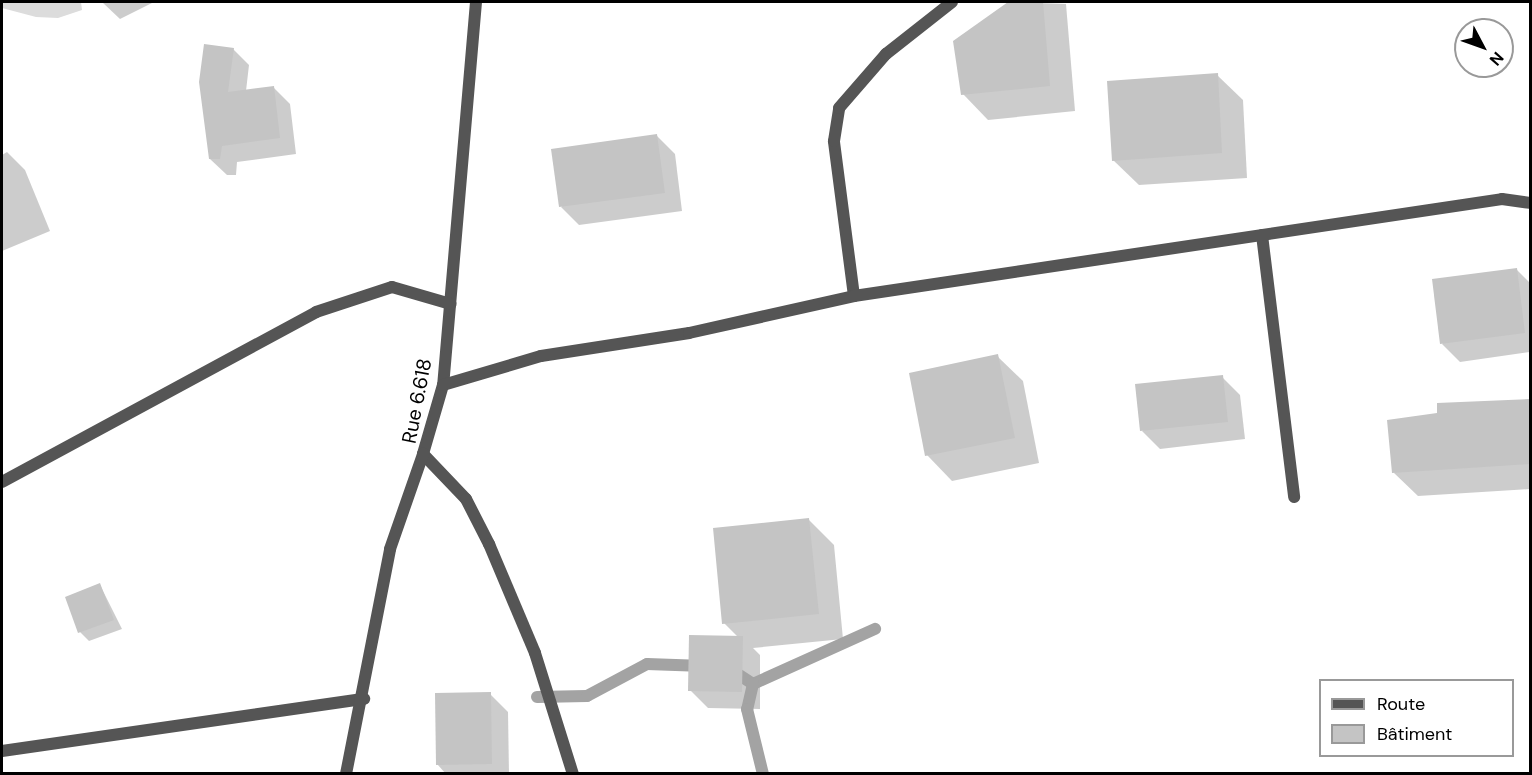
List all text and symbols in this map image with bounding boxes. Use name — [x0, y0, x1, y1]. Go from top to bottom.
north arrow — [1454, 18, 1514, 78]
text: N — [1485, 48, 1508, 70]
street label: Rue 6.618 — [397, 356, 437, 446]
legend — [1319, 679, 1514, 757]
text: Route — [1377, 692, 1425, 716]
text: Bâtiment — [1377, 722, 1452, 746]

